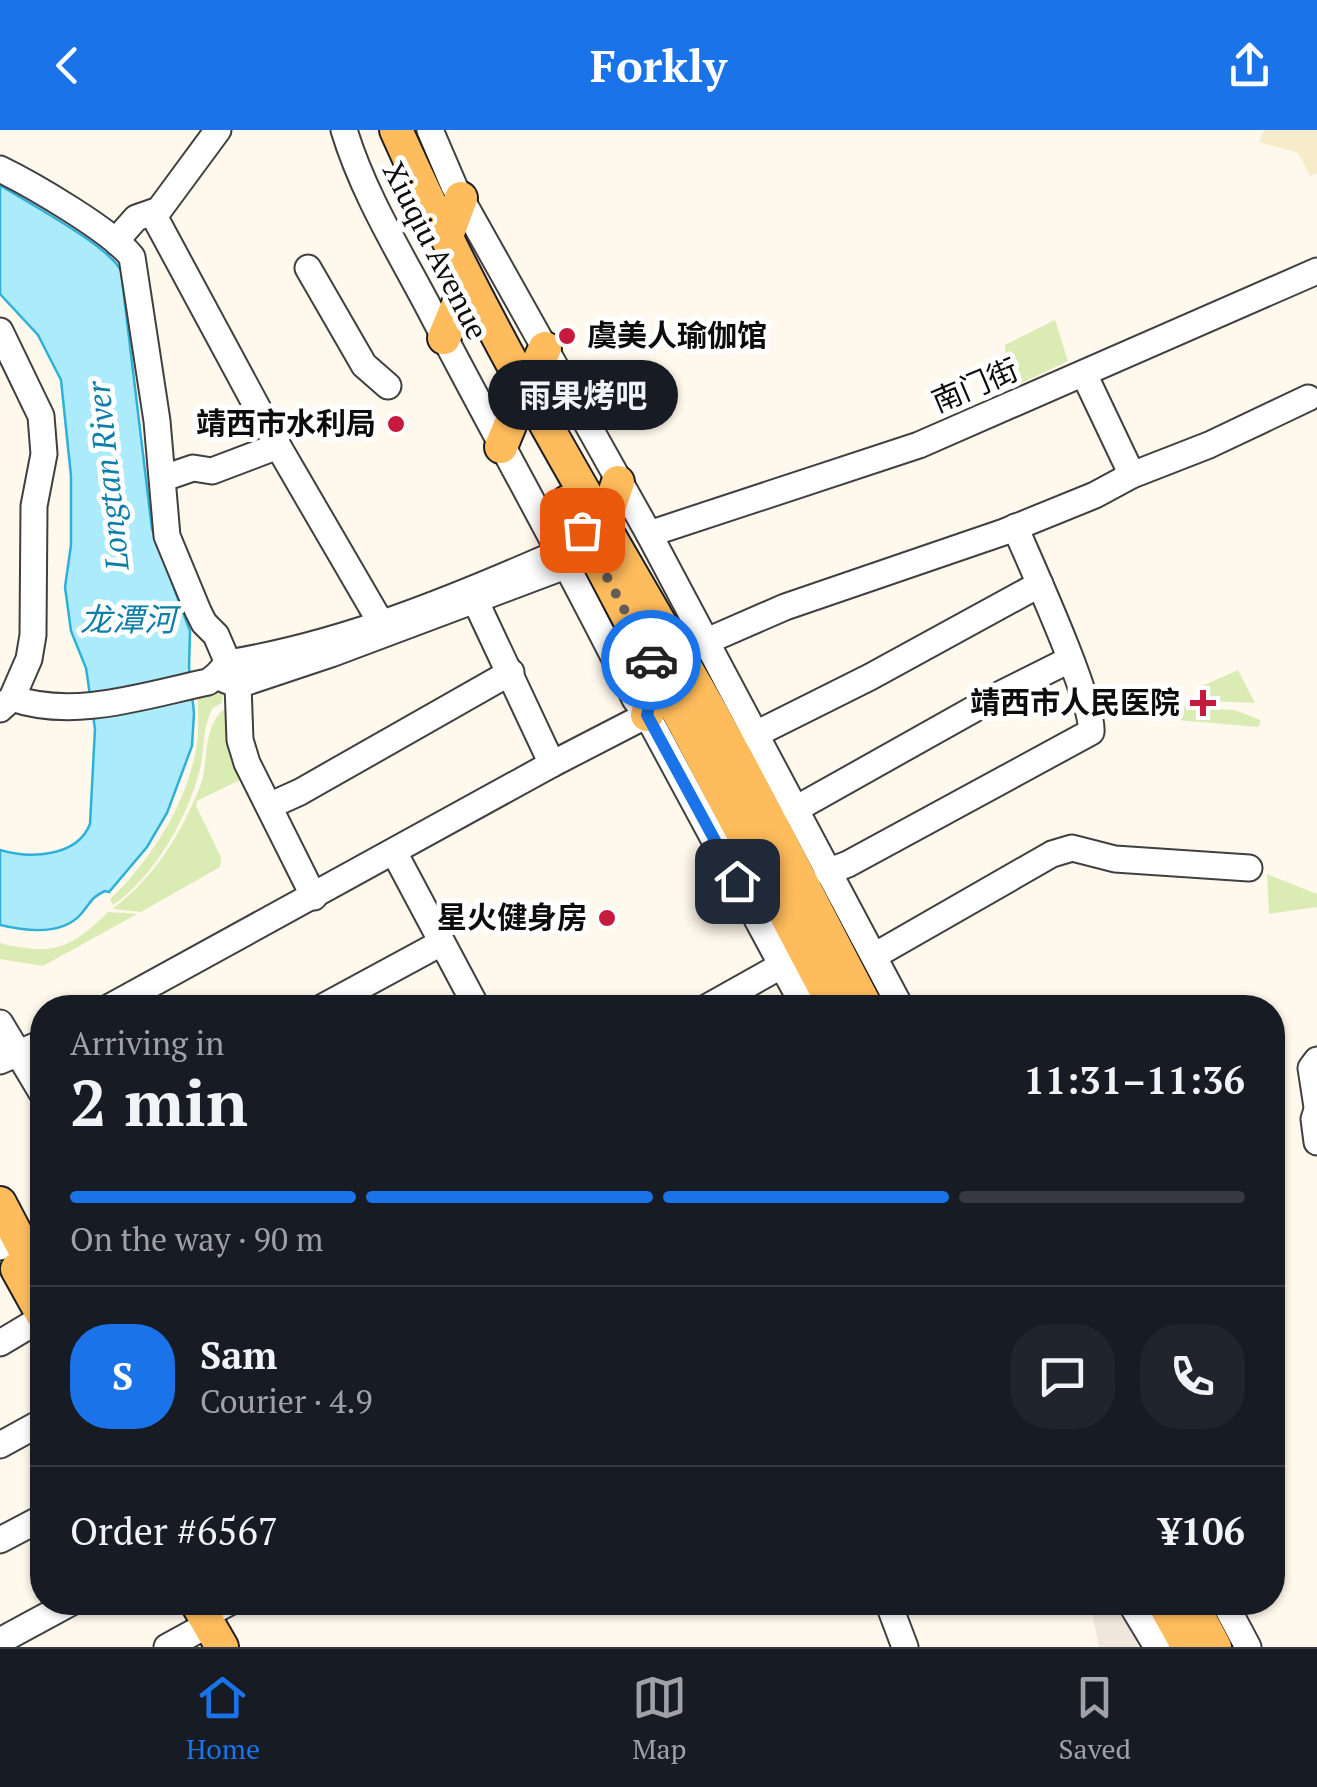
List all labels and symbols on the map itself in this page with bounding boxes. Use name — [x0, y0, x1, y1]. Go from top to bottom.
street label: Xiuqiu Avenue — [374, 155, 498, 346]
place label: 虞美人瑜伽馆 — [587, 315, 767, 355]
marker: 虞美人瑜伽馆 — [556, 325, 578, 347]
street label: 南门街 — [925, 349, 1024, 421]
callout: 雨果烤吧 — [487, 360, 677, 430]
water label: Longtan River — [76, 378, 138, 574]
place label: 靖西市水利局 — [196, 403, 376, 443]
marker: 靖西市水利局 — [385, 413, 407, 435]
pin — [540, 488, 625, 573]
water label: 龙潭河 — [80, 598, 182, 640]
courier — [601, 610, 701, 710]
place label: 靖西市人民医院 — [970, 682, 1180, 722]
marker: 靖西市人民医院 — [1190, 690, 1216, 716]
pin — [695, 839, 780, 924]
place label: 星火健身房 — [437, 897, 587, 937]
marker: 星火健身房 — [596, 907, 618, 929]

